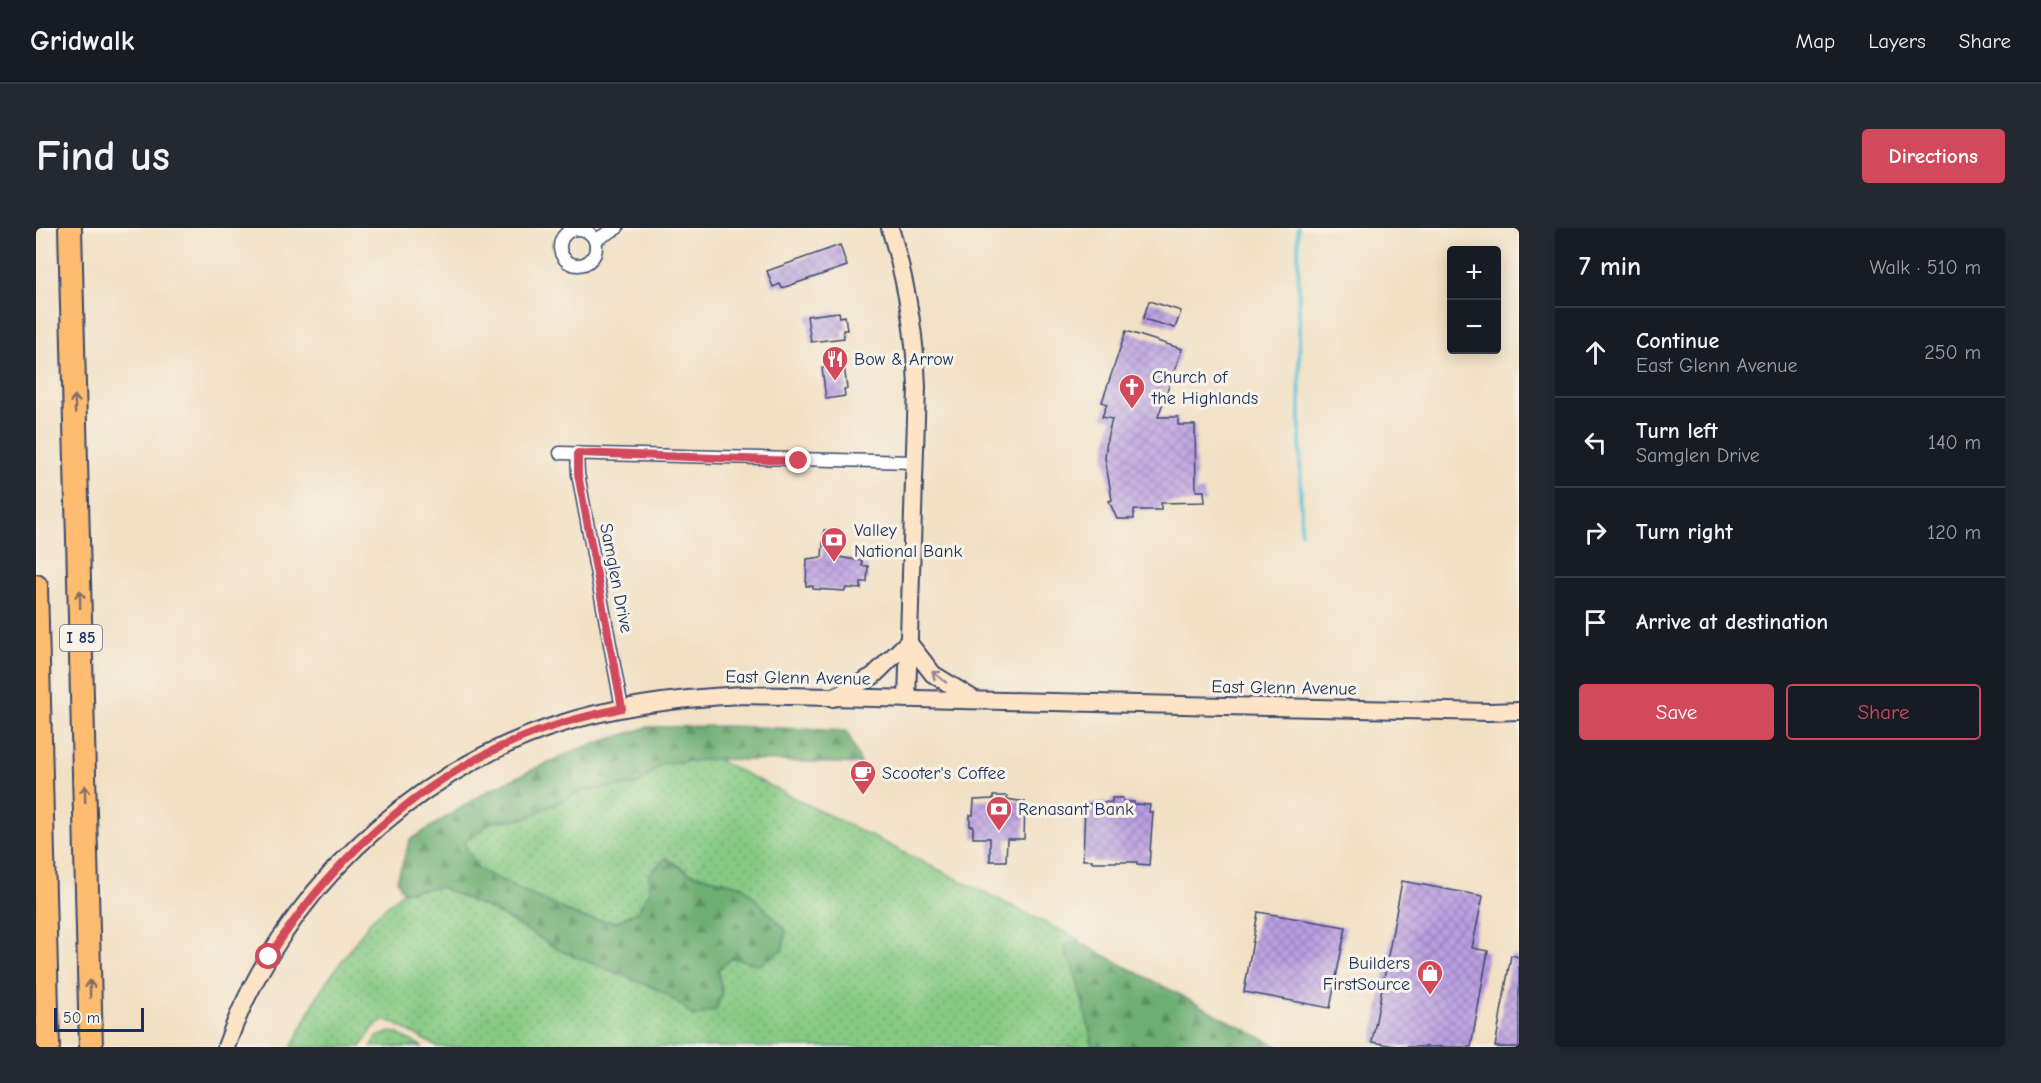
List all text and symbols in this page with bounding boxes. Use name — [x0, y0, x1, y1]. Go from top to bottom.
text: Gridwalk — [30, 25, 134, 57]
text: Map — [1796, 29, 1835, 53]
text: Layers — [1868, 29, 1926, 53]
text: Share — [1959, 29, 2011, 53]
button: Directions — [1862, 129, 2005, 183]
text: Find us — [36, 132, 170, 181]
map controls — [1447, 246, 1501, 354]
button: + — [1447, 246, 1501, 300]
text: 7 min — [1579, 252, 1641, 282]
text: Walk · 510 m — [1870, 256, 1981, 279]
button: − — [1447, 300, 1501, 354]
text: Continue — [1636, 328, 1719, 354]
icon: ahead — [1579, 336, 1612, 369]
text: 250 m — [1924, 341, 1981, 364]
restaurant icon: Bow & Arrow — [820, 344, 850, 382]
place label: Bow & Arrow — [854, 349, 954, 370]
text: East Glenn Avenue — [1636, 354, 1798, 377]
place label: Church of the Highlands — [1151, 367, 1258, 409]
church icon: Church of the Highlands — [1117, 372, 1147, 410]
one-way arrow — [69, 394, 80, 414]
text: Turn left — [1636, 418, 1718, 444]
icon: left — [1579, 426, 1612, 459]
text: 140 m — [1928, 431, 1981, 454]
text: Samglen Drive — [1636, 444, 1760, 467]
route end — [785, 447, 811, 473]
icon: right — [1579, 516, 1612, 549]
text: Turn right — [1636, 519, 1733, 545]
place label: Valley National Bank — [854, 520, 962, 562]
street label: Samglen Drive — [595, 521, 637, 635]
text: 120 m — [1927, 521, 1981, 544]
bank icon: Valley National Bank — [819, 525, 849, 563]
one-way arrow — [74, 589, 85, 609]
icon: arrive — [1579, 606, 1612, 639]
text: Arrive at destination — [1636, 609, 1828, 635]
road number: I 85 — [60, 625, 102, 651]
street label: East Glenn Avenue — [725, 666, 871, 690]
one-way arrow — [931, 671, 947, 684]
street label: East Glenn Avenue — [1211, 676, 1357, 700]
button: Save — [1579, 684, 1774, 740]
button: Share — [1786, 684, 1981, 740]
cafe icon: Scooter's Coffee — [848, 758, 878, 796]
place label: Scooter's Coffee — [882, 763, 1006, 784]
one-way arrow — [79, 784, 90, 804]
bank icon: Renasant Bank — [984, 794, 1014, 832]
place label: Renasant Bank — [1018, 799, 1134, 820]
route start — [255, 943, 281, 969]
place label: Builders FirstSource — [1323, 953, 1410, 995]
shop icon: Builders FirstSource — [1415, 958, 1445, 996]
one-way arrow — [84, 979, 95, 999]
scale bar — [54, 1005, 144, 1032]
text: 50 m — [63, 1009, 100, 1027]

